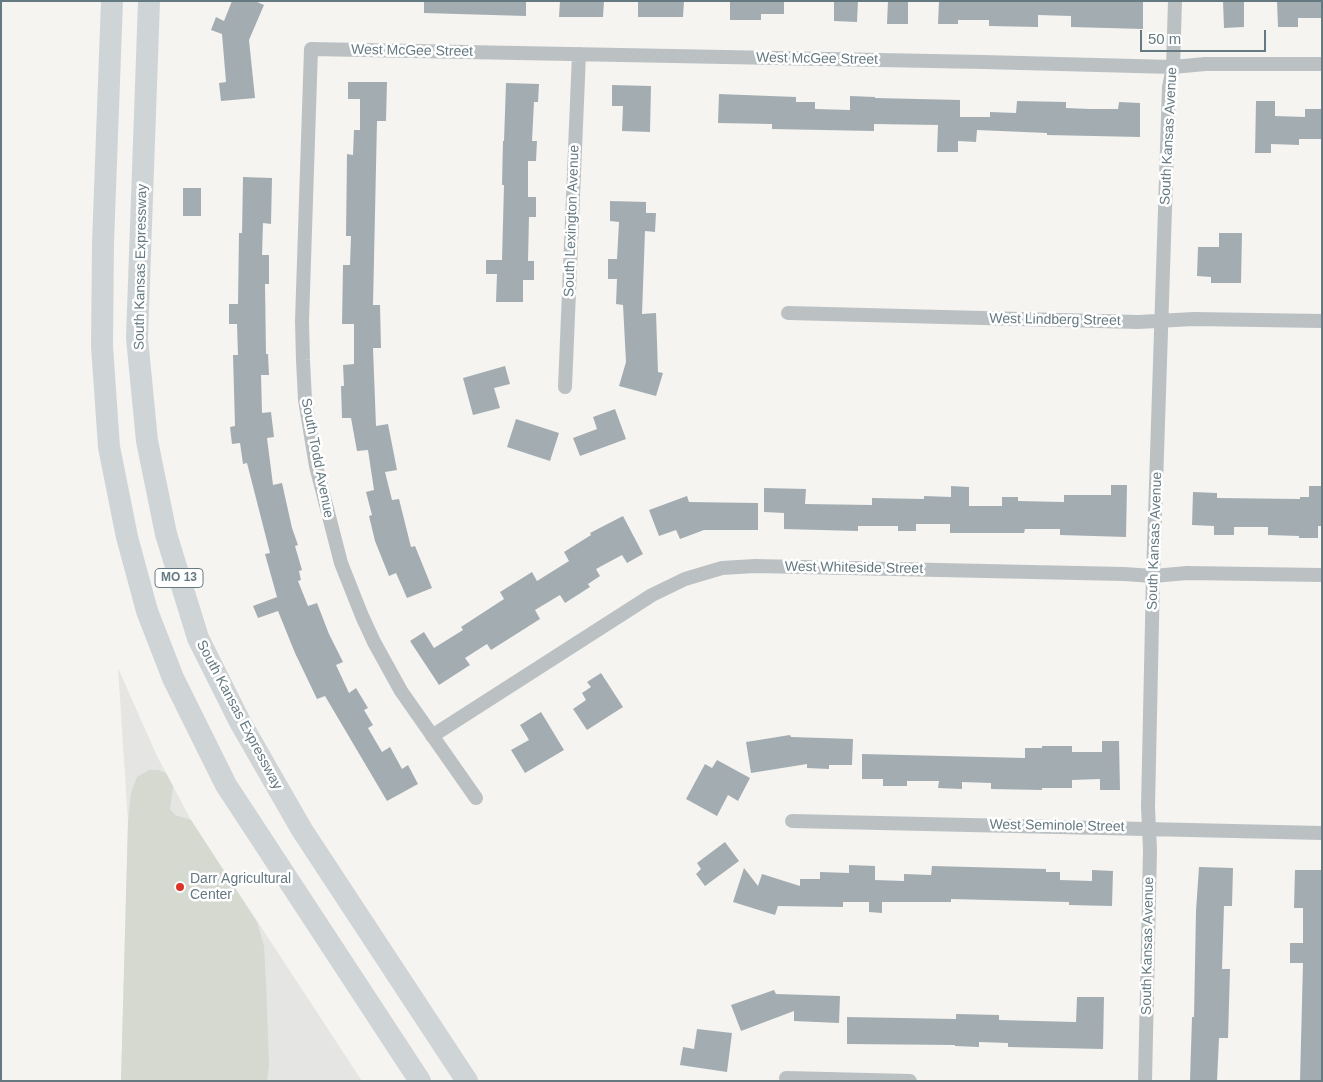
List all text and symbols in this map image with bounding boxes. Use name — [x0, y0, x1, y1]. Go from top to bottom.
scale bar — [1143, 20, 1269, 52]
text: 50 m — [1148, 30, 1181, 47]
street label: West McGee Street — [351, 42, 473, 60]
street label: West McGee Street — [756, 50, 878, 68]
street label: South Kansas Avenue — [1157, 67, 1181, 205]
street label: South Lexington Avenue — [561, 145, 583, 297]
street label: South Kansas Expressway — [131, 184, 151, 350]
street label: West Lindberg Street — [989, 310, 1121, 330]
street label: South Todd Avenue — [297, 397, 337, 519]
street label: South Kansas Avenue — [1144, 472, 1166, 610]
street label: West Whiteside Street — [785, 558, 923, 578]
road number: MO 13 — [155, 568, 203, 588]
street label: South Kansas Expressway — [192, 638, 286, 792]
street label: West Seminole Street — [989, 816, 1125, 836]
place label: Darr Agricultural Center — [190, 871, 291, 904]
street label: South Kansas Avenue — [1138, 877, 1158, 1015]
marker: Darr Agricultural Center — [174, 881, 186, 893]

